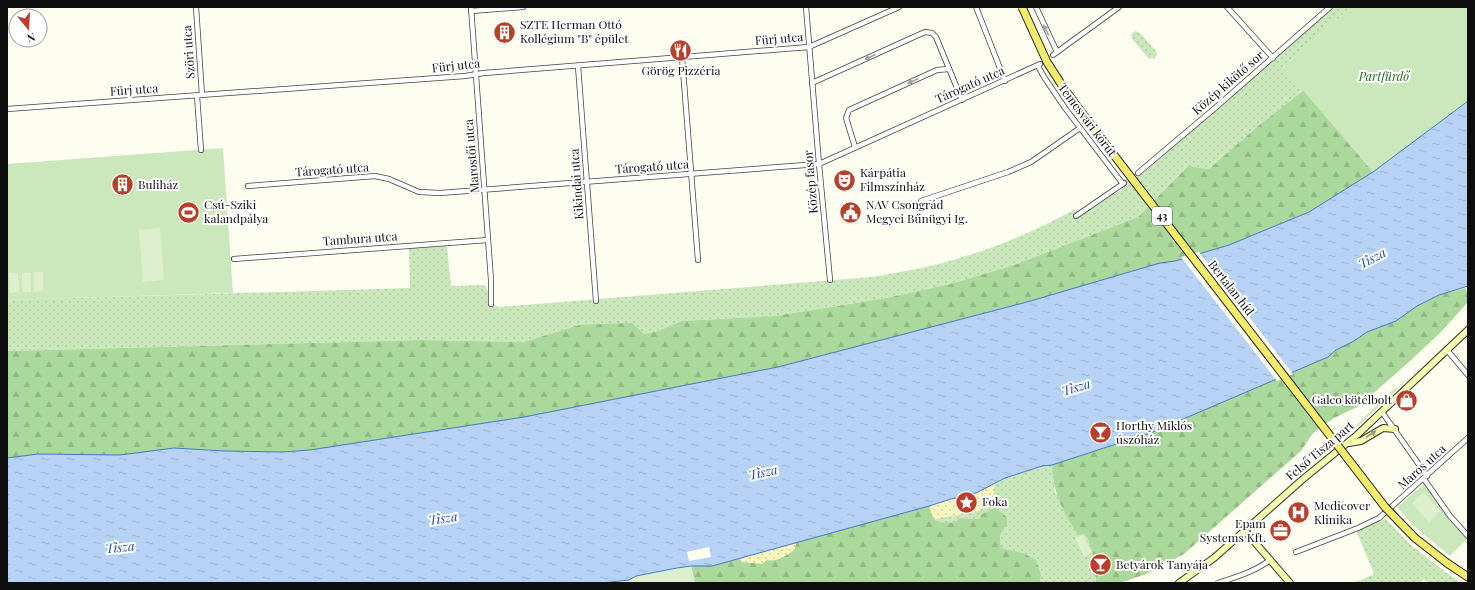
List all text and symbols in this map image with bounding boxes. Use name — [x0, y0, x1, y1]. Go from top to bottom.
north arrow — [8, 8, 48, 48]
place label: SZTE Herman Ottó Kollégium "B" épület — [520, 16, 629, 46]
building icon: SZTE Herman Ottó Kollégium "B" épület — [491, 19, 517, 45]
one-way arrow — [1043, 24, 1049, 36]
street label: Szöri utca — [178, 25, 198, 79]
street label: Fürj utca — [754, 28, 804, 48]
text: N — [25, 30, 37, 46]
restaurant icon: Görög Pizzéria — [668, 37, 694, 63]
street label: Közép kikötő sor — [1188, 46, 1267, 118]
one-way arrow — [865, 54, 876, 60]
street label: Fürj utca — [431, 55, 481, 75]
place label: Görög Pizzéria — [642, 62, 720, 78]
street label: Tárogató utca — [933, 62, 1007, 106]
park label: Partfürdő — [1358, 68, 1410, 84]
one-way arrow — [907, 78, 918, 84]
street label: Fürj utca — [109, 79, 159, 99]
street label: Temesvári körút — [1055, 80, 1121, 160]
street label: Marostői utca — [460, 119, 482, 194]
street label: Kikindai utca — [566, 148, 586, 220]
street label: Közép fasor — [799, 149, 821, 214]
street label: Tárogató utca — [614, 155, 689, 177]
street label: Tárogató utca — [294, 158, 369, 180]
place label: Kárpátia Filmszínház — [860, 164, 925, 194]
theatre icon: Kárpátia Filmszínház — [832, 167, 858, 193]
building icon: Buliház — [110, 172, 136, 198]
place label: Buliház — [138, 176, 178, 192]
place label: Csú-Sziki kalandpálya — [204, 196, 268, 226]
place label: NAV Csongrád Megyei Bűnügyi Ig. — [866, 196, 968, 226]
sports icon: Csú-Sziki kalandpálya — [175, 199, 201, 225]
public building icon: NAV Csongrád Megyei Bűnügyi Ig. — [837, 199, 863, 225]
road number: 43 — [1152, 207, 1172, 225]
street label: Tambura utca — [322, 227, 398, 249]
water label: Tisza — [1355, 243, 1389, 272]
street label: Bertalan híd — [1205, 257, 1258, 318]
water label: Tisza — [1059, 374, 1093, 399]
shop icon: Galco kötélbolt — [1394, 387, 1420, 413]
place label: Galco kötélbolt — [1312, 391, 1393, 407]
place label: Horthy Miklós úszóház — [1116, 417, 1192, 447]
street label: Felső Tisza part — [1282, 417, 1357, 483]
bar icon: Horthy Miklós úszóház — [1087, 420, 1113, 446]
one-way arrow — [1365, 431, 1377, 438]
street label: Maros utca — [1394, 440, 1449, 492]
water label: Tisza — [747, 460, 779, 483]
place icon: Foka — [953, 489, 979, 515]
place label: Foka — [982, 493, 1007, 509]
place label: Medicover Klinika — [1314, 497, 1371, 527]
hospital icon: Medicover Klinika — [1285, 500, 1311, 526]
water label: Tisza — [427, 507, 459, 528]
place label: Epam Systems Kft. — [1200, 515, 1266, 545]
office icon: Epam Systems Kft. — [1268, 518, 1294, 544]
water label: Tisza — [105, 537, 136, 556]
bar icon: Betyárok Tanyája — [1087, 552, 1113, 578]
place label: Betyárok Tanyája — [1116, 556, 1208, 572]

